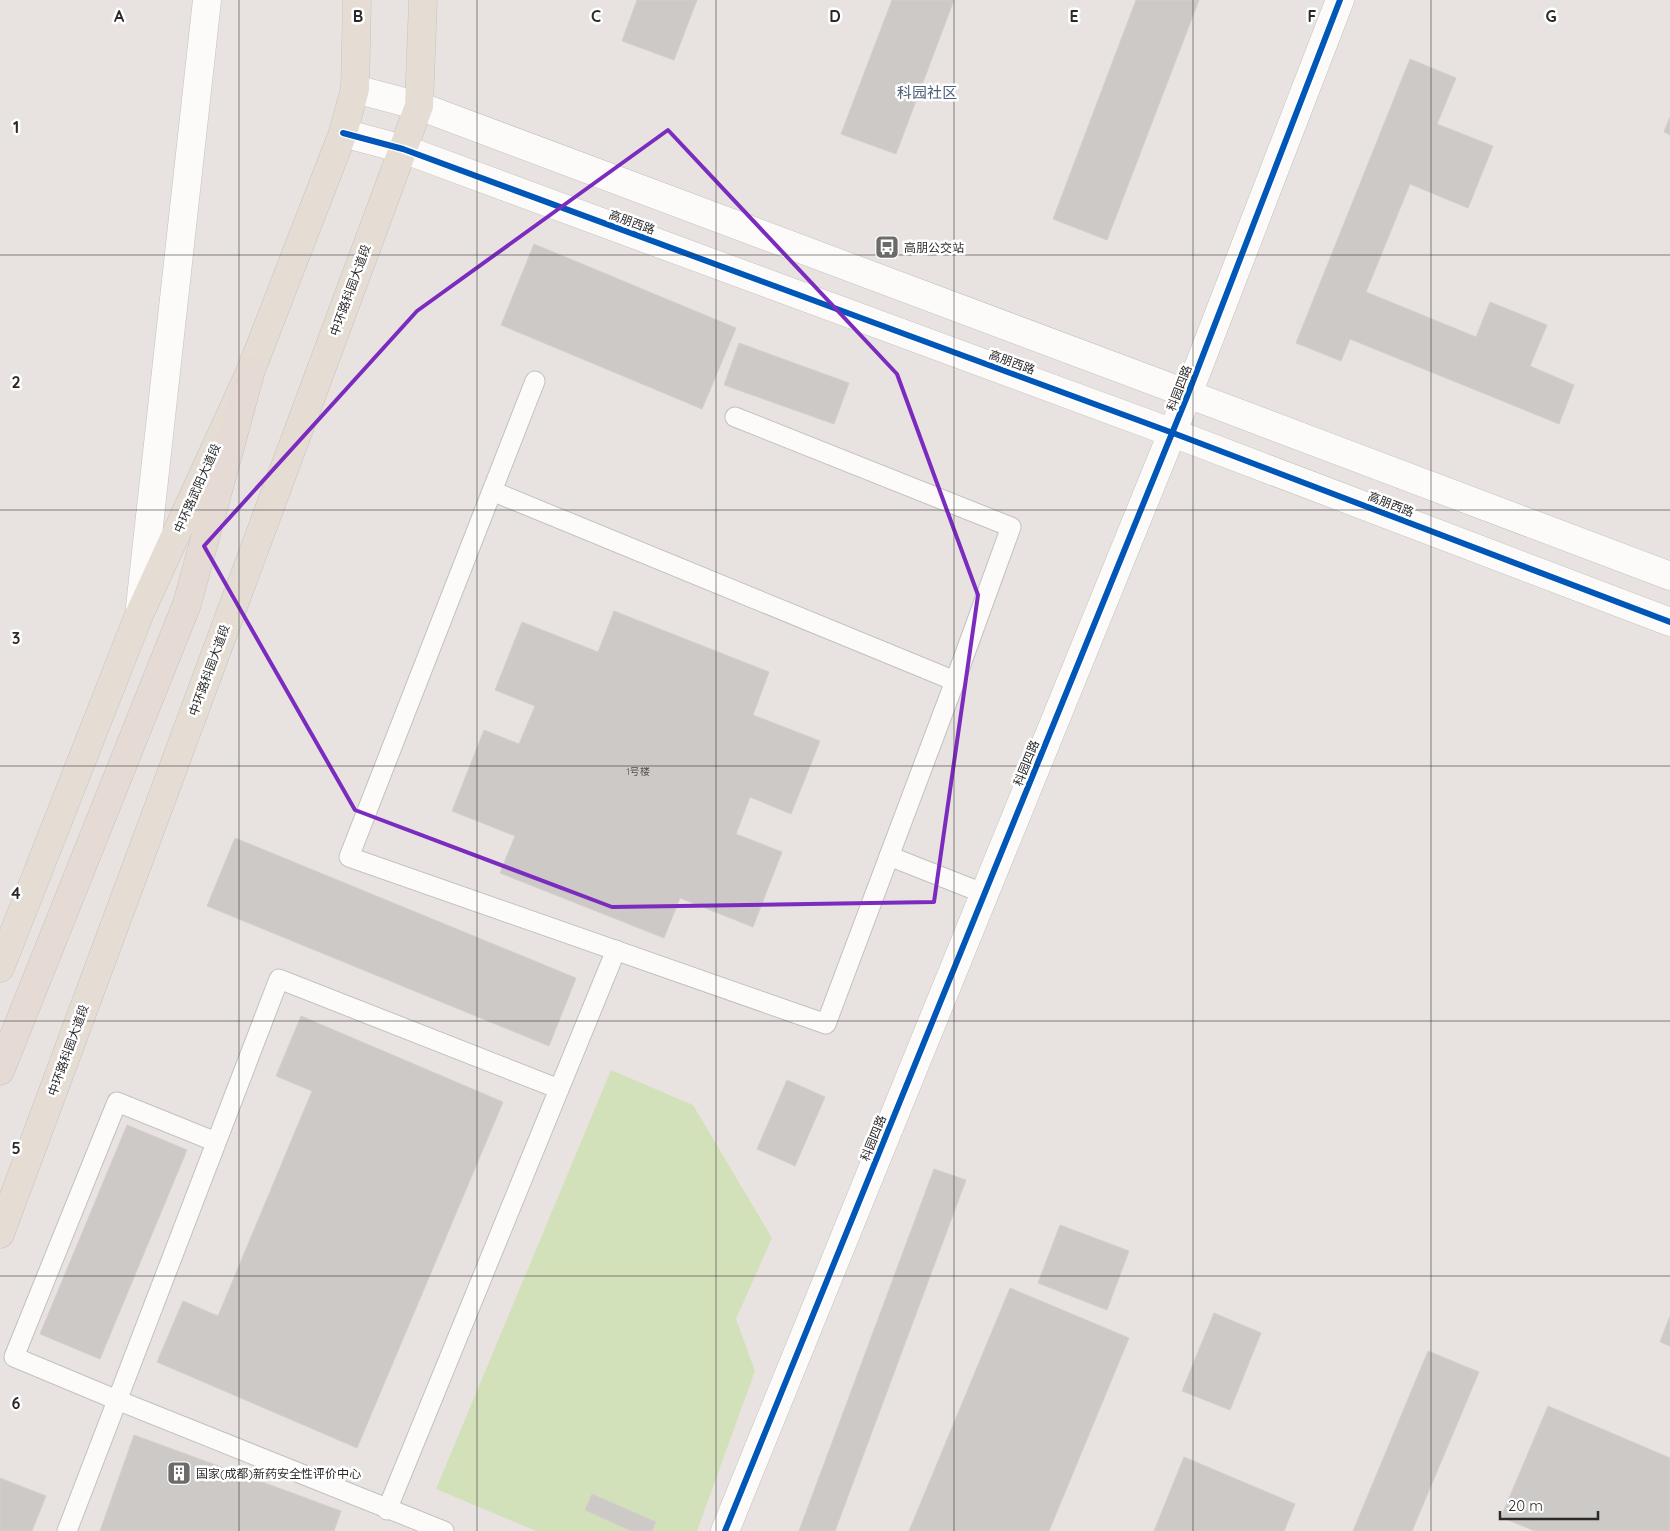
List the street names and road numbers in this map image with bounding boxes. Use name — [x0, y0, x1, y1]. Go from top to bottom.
street label: 高朋西路 — [607, 207, 657, 237]
street label: 中环路科园大道段 — [327, 242, 373, 338]
street label: 高朋西路 — [987, 347, 1037, 377]
street label: 科园四路 — [1163, 363, 1195, 413]
street label: 中环路武阳大道段 — [171, 441, 223, 535]
street label: 高朋西路 — [1366, 488, 1416, 520]
street label: 中环路科园大道段 — [186, 622, 232, 718]
street label: 科园四路 — [1010, 738, 1042, 788]
street label: 中环路科园大道段 — [45, 1002, 91, 1098]
street label: 科园四路 — [857, 1113, 889, 1163]

